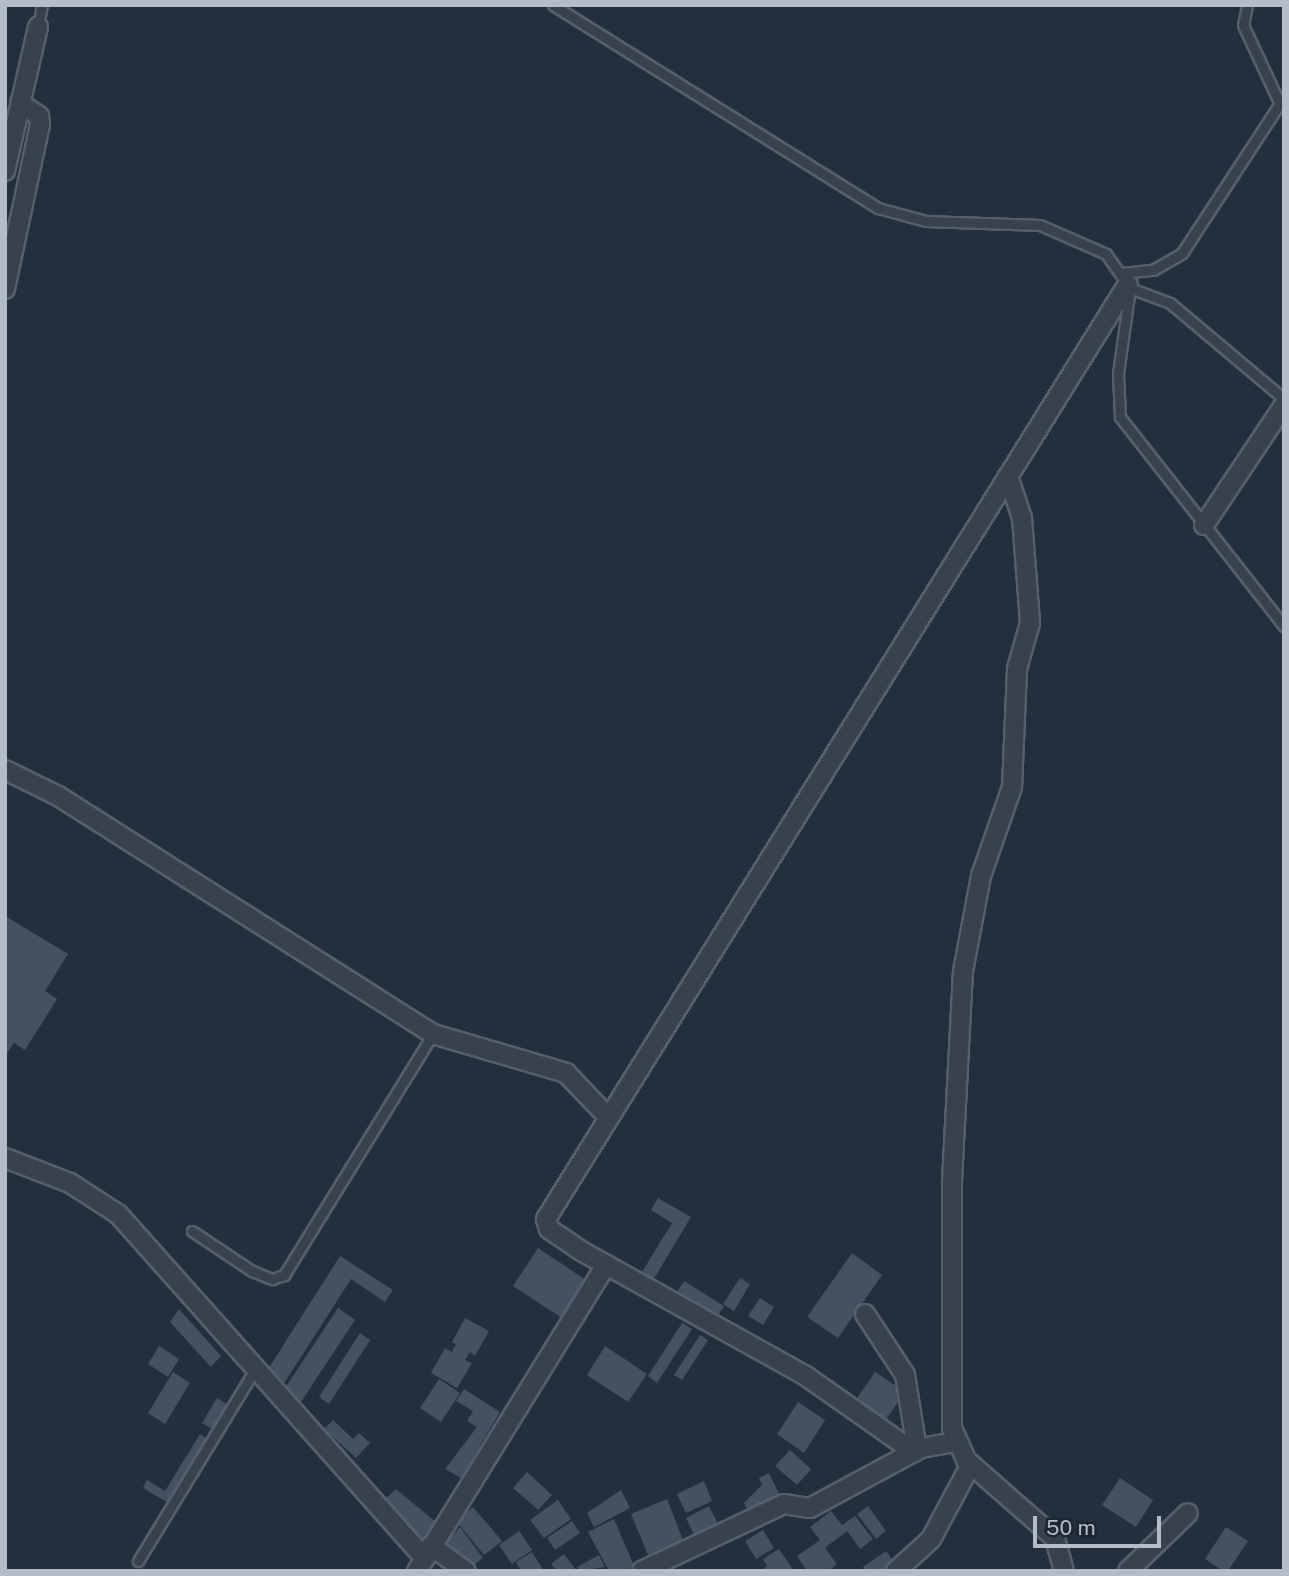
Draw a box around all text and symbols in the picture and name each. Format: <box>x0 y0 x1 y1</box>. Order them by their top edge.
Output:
scale bar <box>1037 1502 1165 1546</box>
text: 50 m <box>1046 1515 1096 1540</box>

